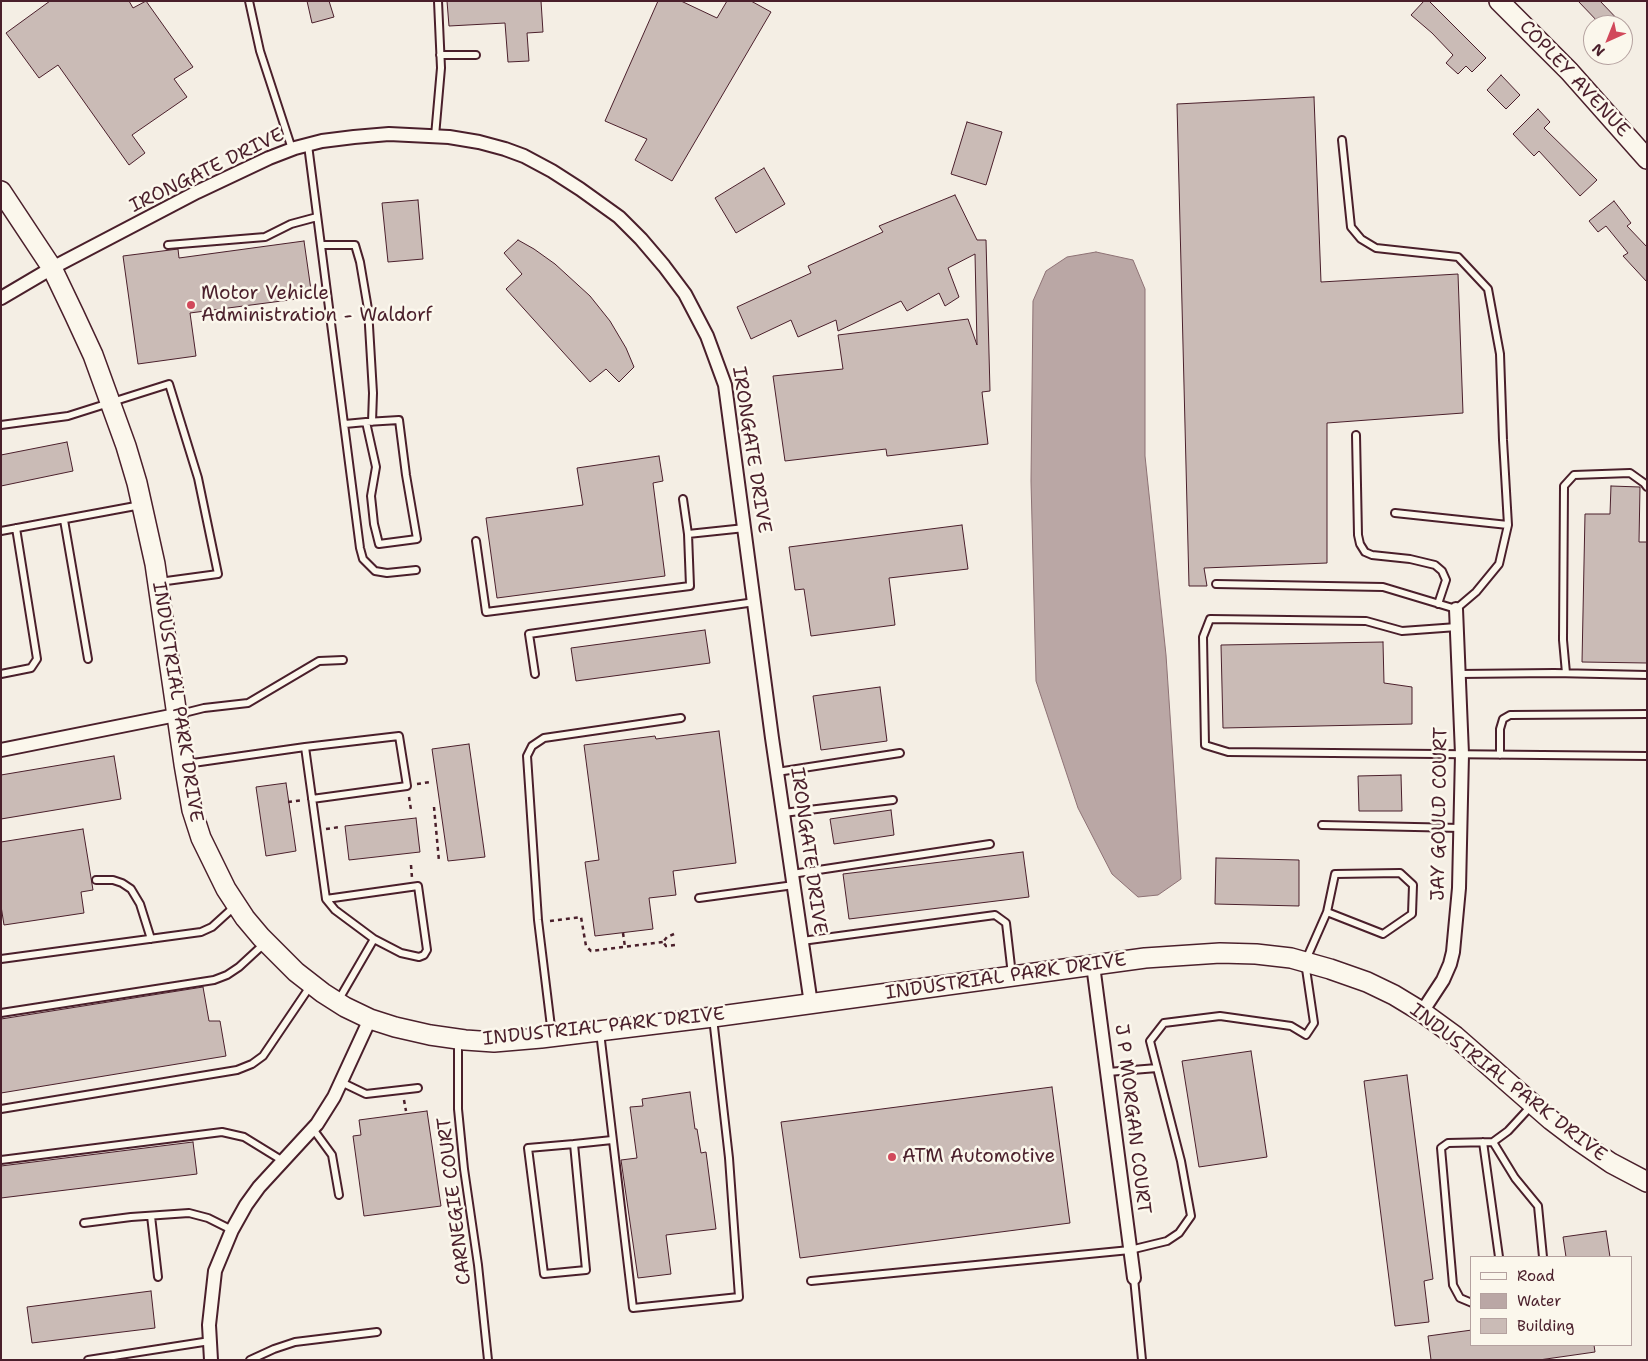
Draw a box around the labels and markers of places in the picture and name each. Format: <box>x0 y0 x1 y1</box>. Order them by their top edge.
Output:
place label: Motor Vehicle Administration - Waldorf <box>201 283 432 327</box>
marker: Motor Vehicle Administration - Waldorf <box>185 299 197 311</box>
place label: ATM Automotive <box>902 1146 1055 1168</box>
marker: ATM Automotive <box>886 1151 898 1163</box>

